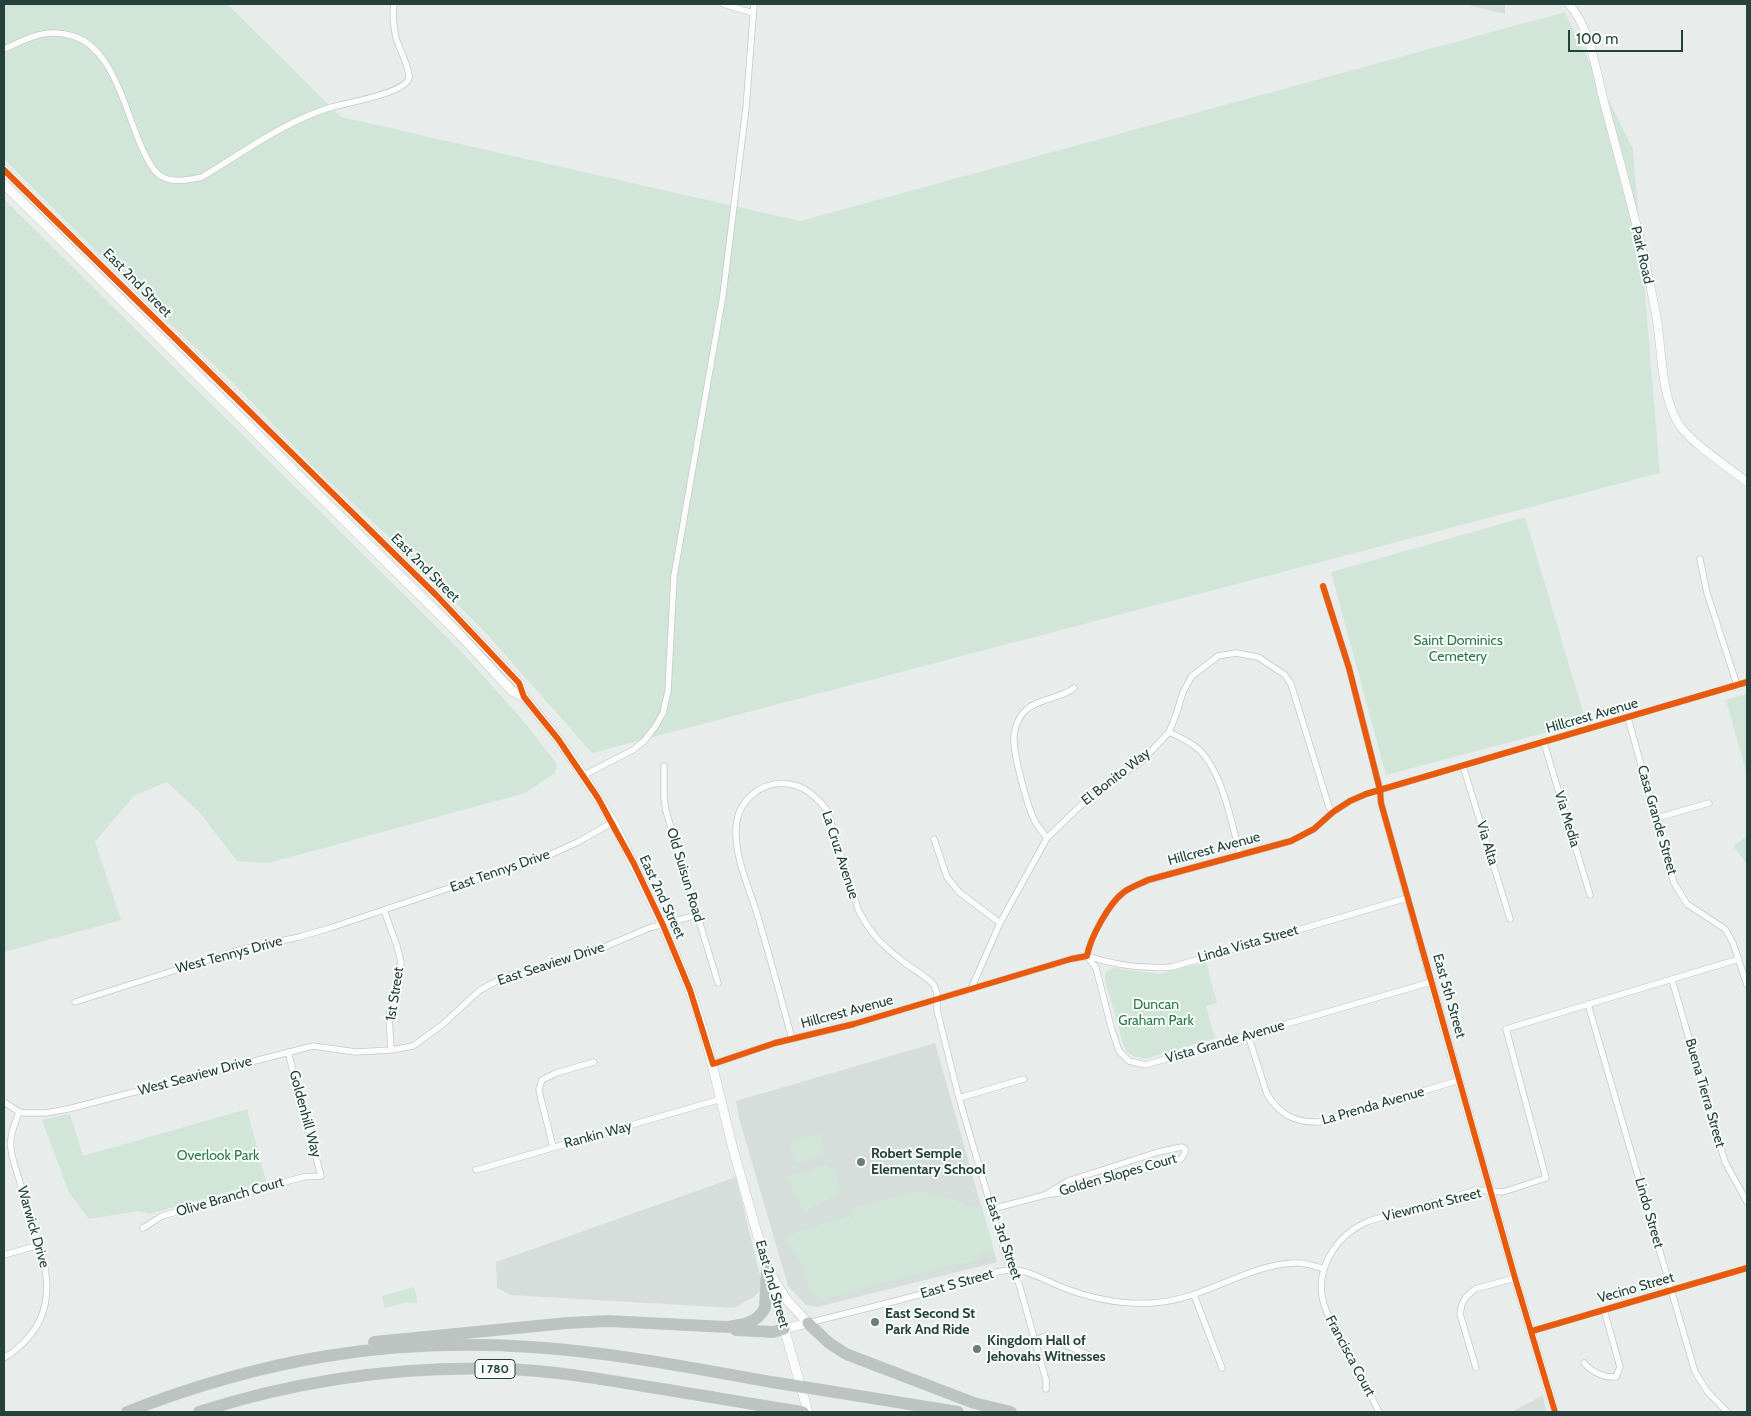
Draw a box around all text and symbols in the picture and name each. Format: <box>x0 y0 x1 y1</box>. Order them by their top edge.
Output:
scale bar <box>1571 20 1686 52</box>
text: 100 m <box>1576 30 1618 48</box>
street label: Park Road <box>1627 224 1657 286</box>
street label: East 2nd Street <box>99 245 175 321</box>
street label: East 2nd Street <box>387 530 463 606</box>
park label: Saint Dominics Cemetery <box>1413 633 1503 666</box>
street label: Hillcrest Avenue <box>1544 695 1640 737</box>
street label: El Bonito Way <box>1078 745 1154 809</box>
street label: Casa Grande Street <box>1633 763 1681 877</box>
street label: Via Media <box>1551 789 1583 849</box>
street label: La Cruz Avenue <box>818 809 862 901</box>
street label: Via Alta <box>1472 819 1502 867</box>
street label: Old Suisun Road <box>663 826 707 924</box>
street label: Hillcrest Avenue <box>1166 829 1262 869</box>
street label: East Tennys Drive <box>448 846 552 896</box>
street label: East 2nd Street <box>635 853 689 941</box>
street label: Linda Vista Street <box>1196 922 1300 966</box>
street label: West Tennys Drive <box>174 933 284 977</box>
street label: East Seaview Drive <box>495 939 607 989</box>
street label: East 5th Street <box>1429 952 1469 1040</box>
street label: 1st Street <box>382 966 408 1022</box>
street label: Hillcrest Avenue <box>799 992 895 1032</box>
park label: Duncan Graham Park <box>1118 997 1194 1030</box>
street label: Vista Grande Avenue <box>1163 1017 1287 1067</box>
street label: Buena Tierra Street <box>1681 1037 1729 1149</box>
street label: West Seaview Drive <box>136 1053 254 1099</box>
street label: Goldenhill Way <box>285 1069 325 1159</box>
street label: La Prenda Avenue <box>1320 1083 1426 1129</box>
street label: Rankin Way <box>562 1118 634 1152</box>
place label: Robert Semple Elementary School <box>871 1146 986 1178</box>
park label: Overlook Park <box>177 1148 259 1164</box>
street label: Golden Slopes Court <box>1057 1150 1179 1200</box>
marker: Robert Semple Elementary School <box>855 1156 867 1168</box>
street label: Olive Branch Court <box>174 1174 286 1220</box>
street label: Lindo Street <box>1631 1176 1667 1250</box>
street label: Warwick Drive <box>13 1184 53 1270</box>
street label: Viewmont Street <box>1381 1185 1483 1225</box>
street label: East 3rd Street <box>981 1194 1025 1282</box>
street label: East 2nd Street <box>751 1238 793 1330</box>
street label: East S Street <box>918 1266 996 1302</box>
street label: Vecino Street <box>1596 1269 1676 1307</box>
place label: East Second St Park And Ride <box>885 1306 975 1338</box>
street label: Francisca Court <box>1322 1313 1378 1399</box>
marker: East Second St Park And Ride <box>869 1316 881 1328</box>
place label: Kingdom Hall of Jehovahs Witnesses <box>987 1333 1106 1365</box>
marker: Kingdom Hall of Jehovahs Witnesses <box>971 1343 983 1355</box>
road number: I 780 <box>475 1360 515 1378</box>

